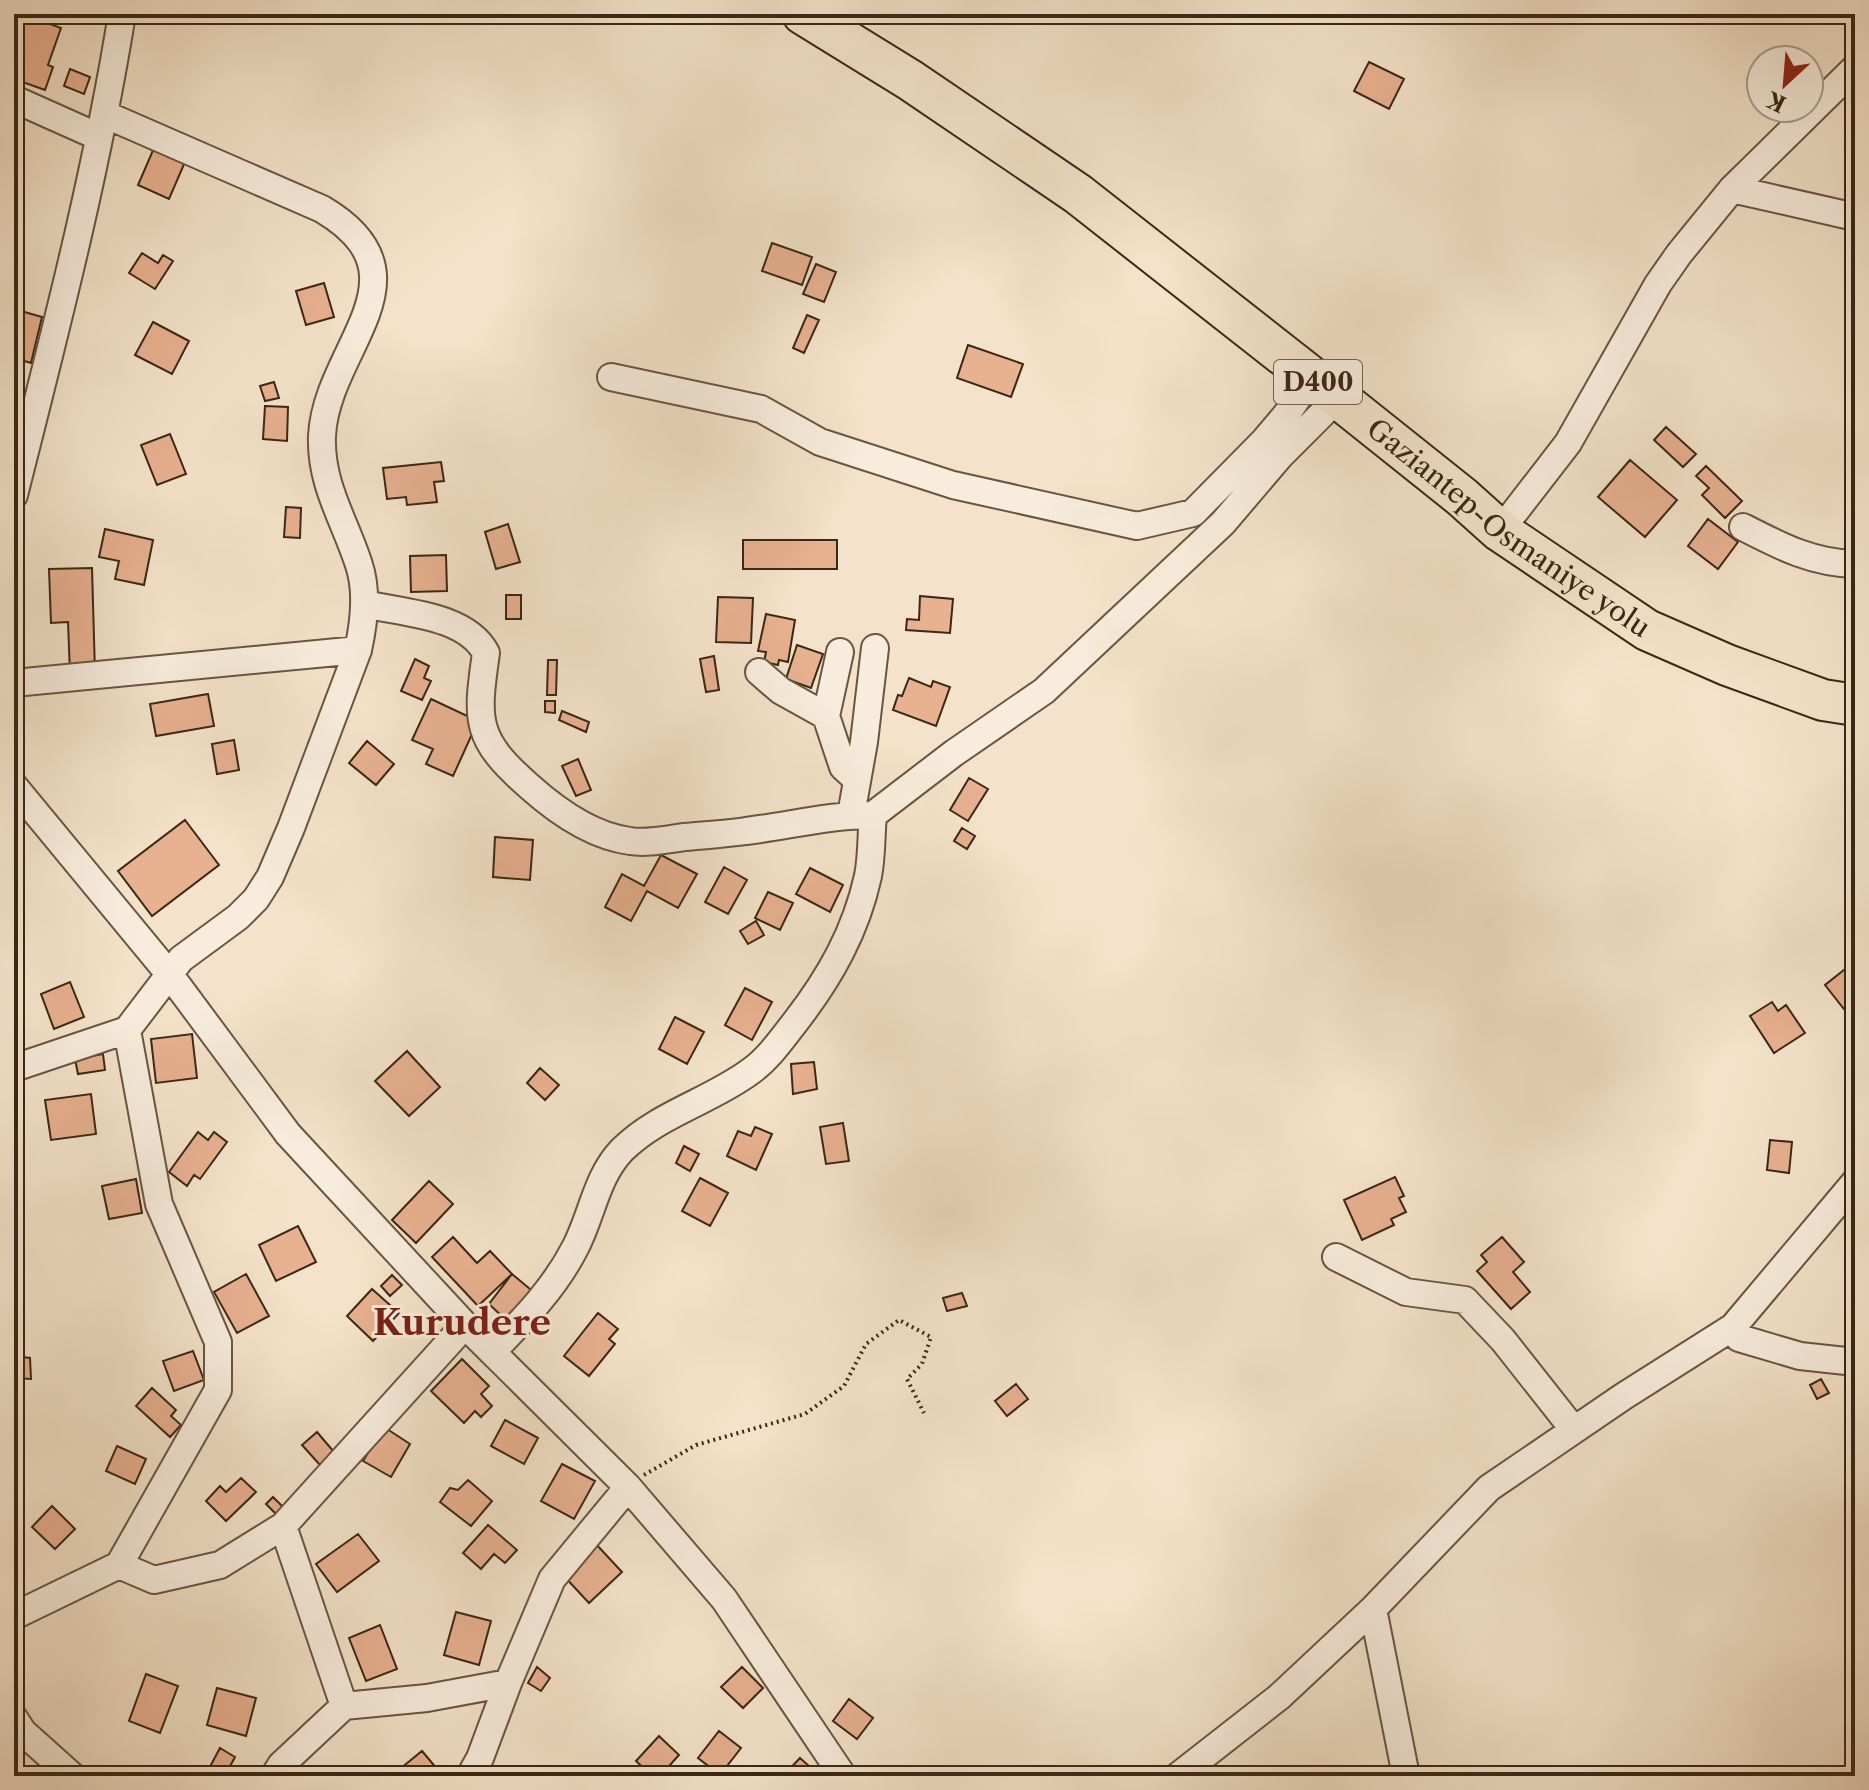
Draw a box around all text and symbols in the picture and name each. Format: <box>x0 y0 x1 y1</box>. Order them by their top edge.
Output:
north arrow <box>1745 44 1825 124</box>
text: K <box>1761 85 1790 118</box>
road number: D400 <box>1274 360 1362 404</box>
street label: Gaziantep-Osmaniye yolu <box>1360 411 1657 644</box>
district label: Kurudere <box>373 1300 551 1344</box>

